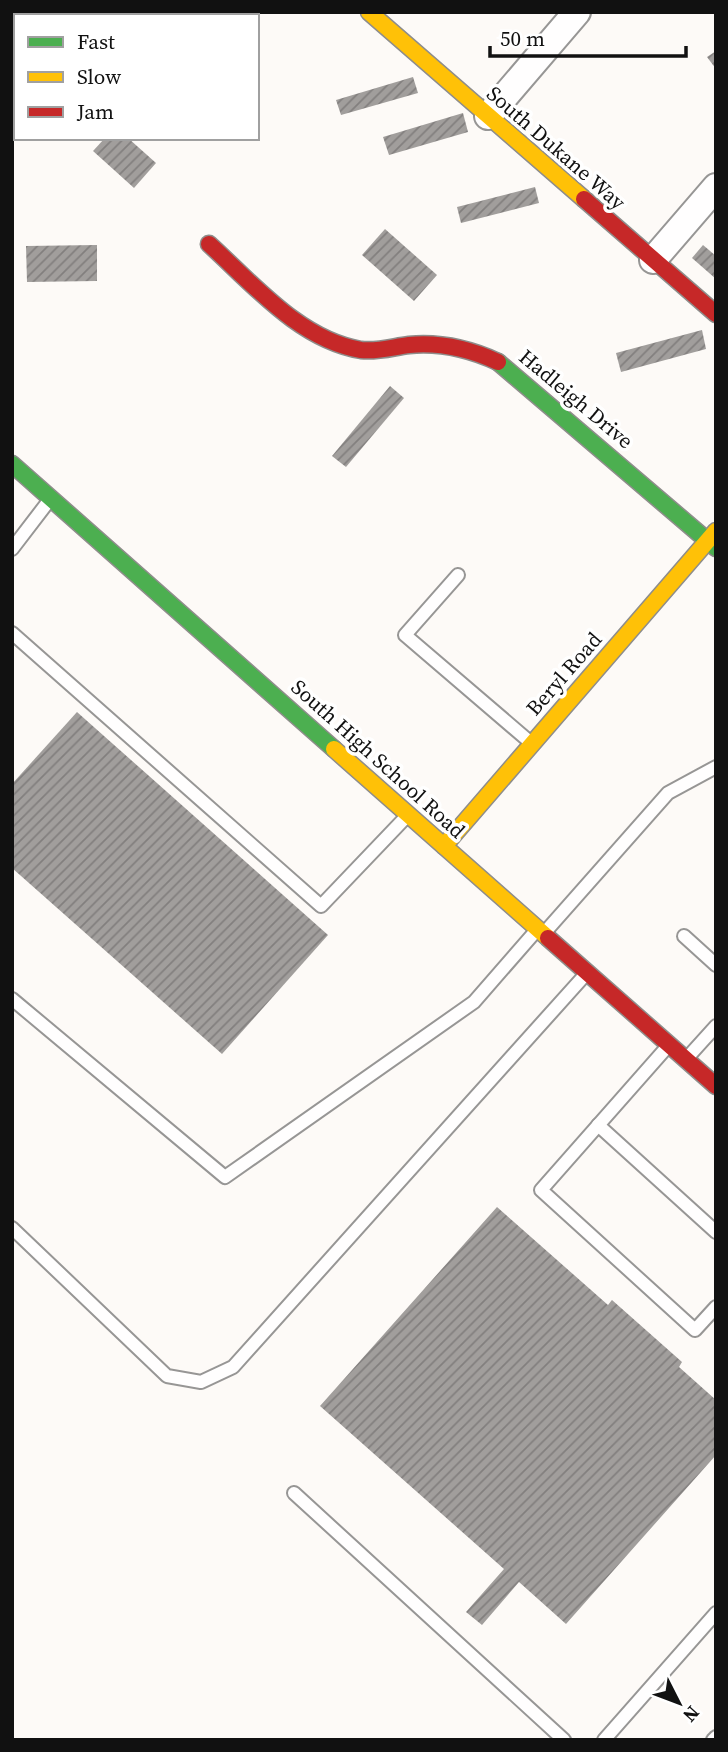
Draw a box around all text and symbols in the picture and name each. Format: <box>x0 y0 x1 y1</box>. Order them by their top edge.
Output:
legend <box>14 14 259 140</box>
scale bar <box>490 14 686 58</box>
text: 50 m <box>500 24 545 53</box>
text: Fast <box>77 27 115 56</box>
text: Slow <box>77 62 121 91</box>
street label: South Dukane Way <box>481 79 632 216</box>
text: Jam <box>76 97 114 126</box>
street label: Hadleigh Drive <box>513 342 640 455</box>
street label: Beryl Road <box>519 626 608 722</box>
street label: South High School Road <box>285 673 472 845</box>
north arrow <box>644 1668 714 1738</box>
text: N <box>677 1701 706 1728</box>

